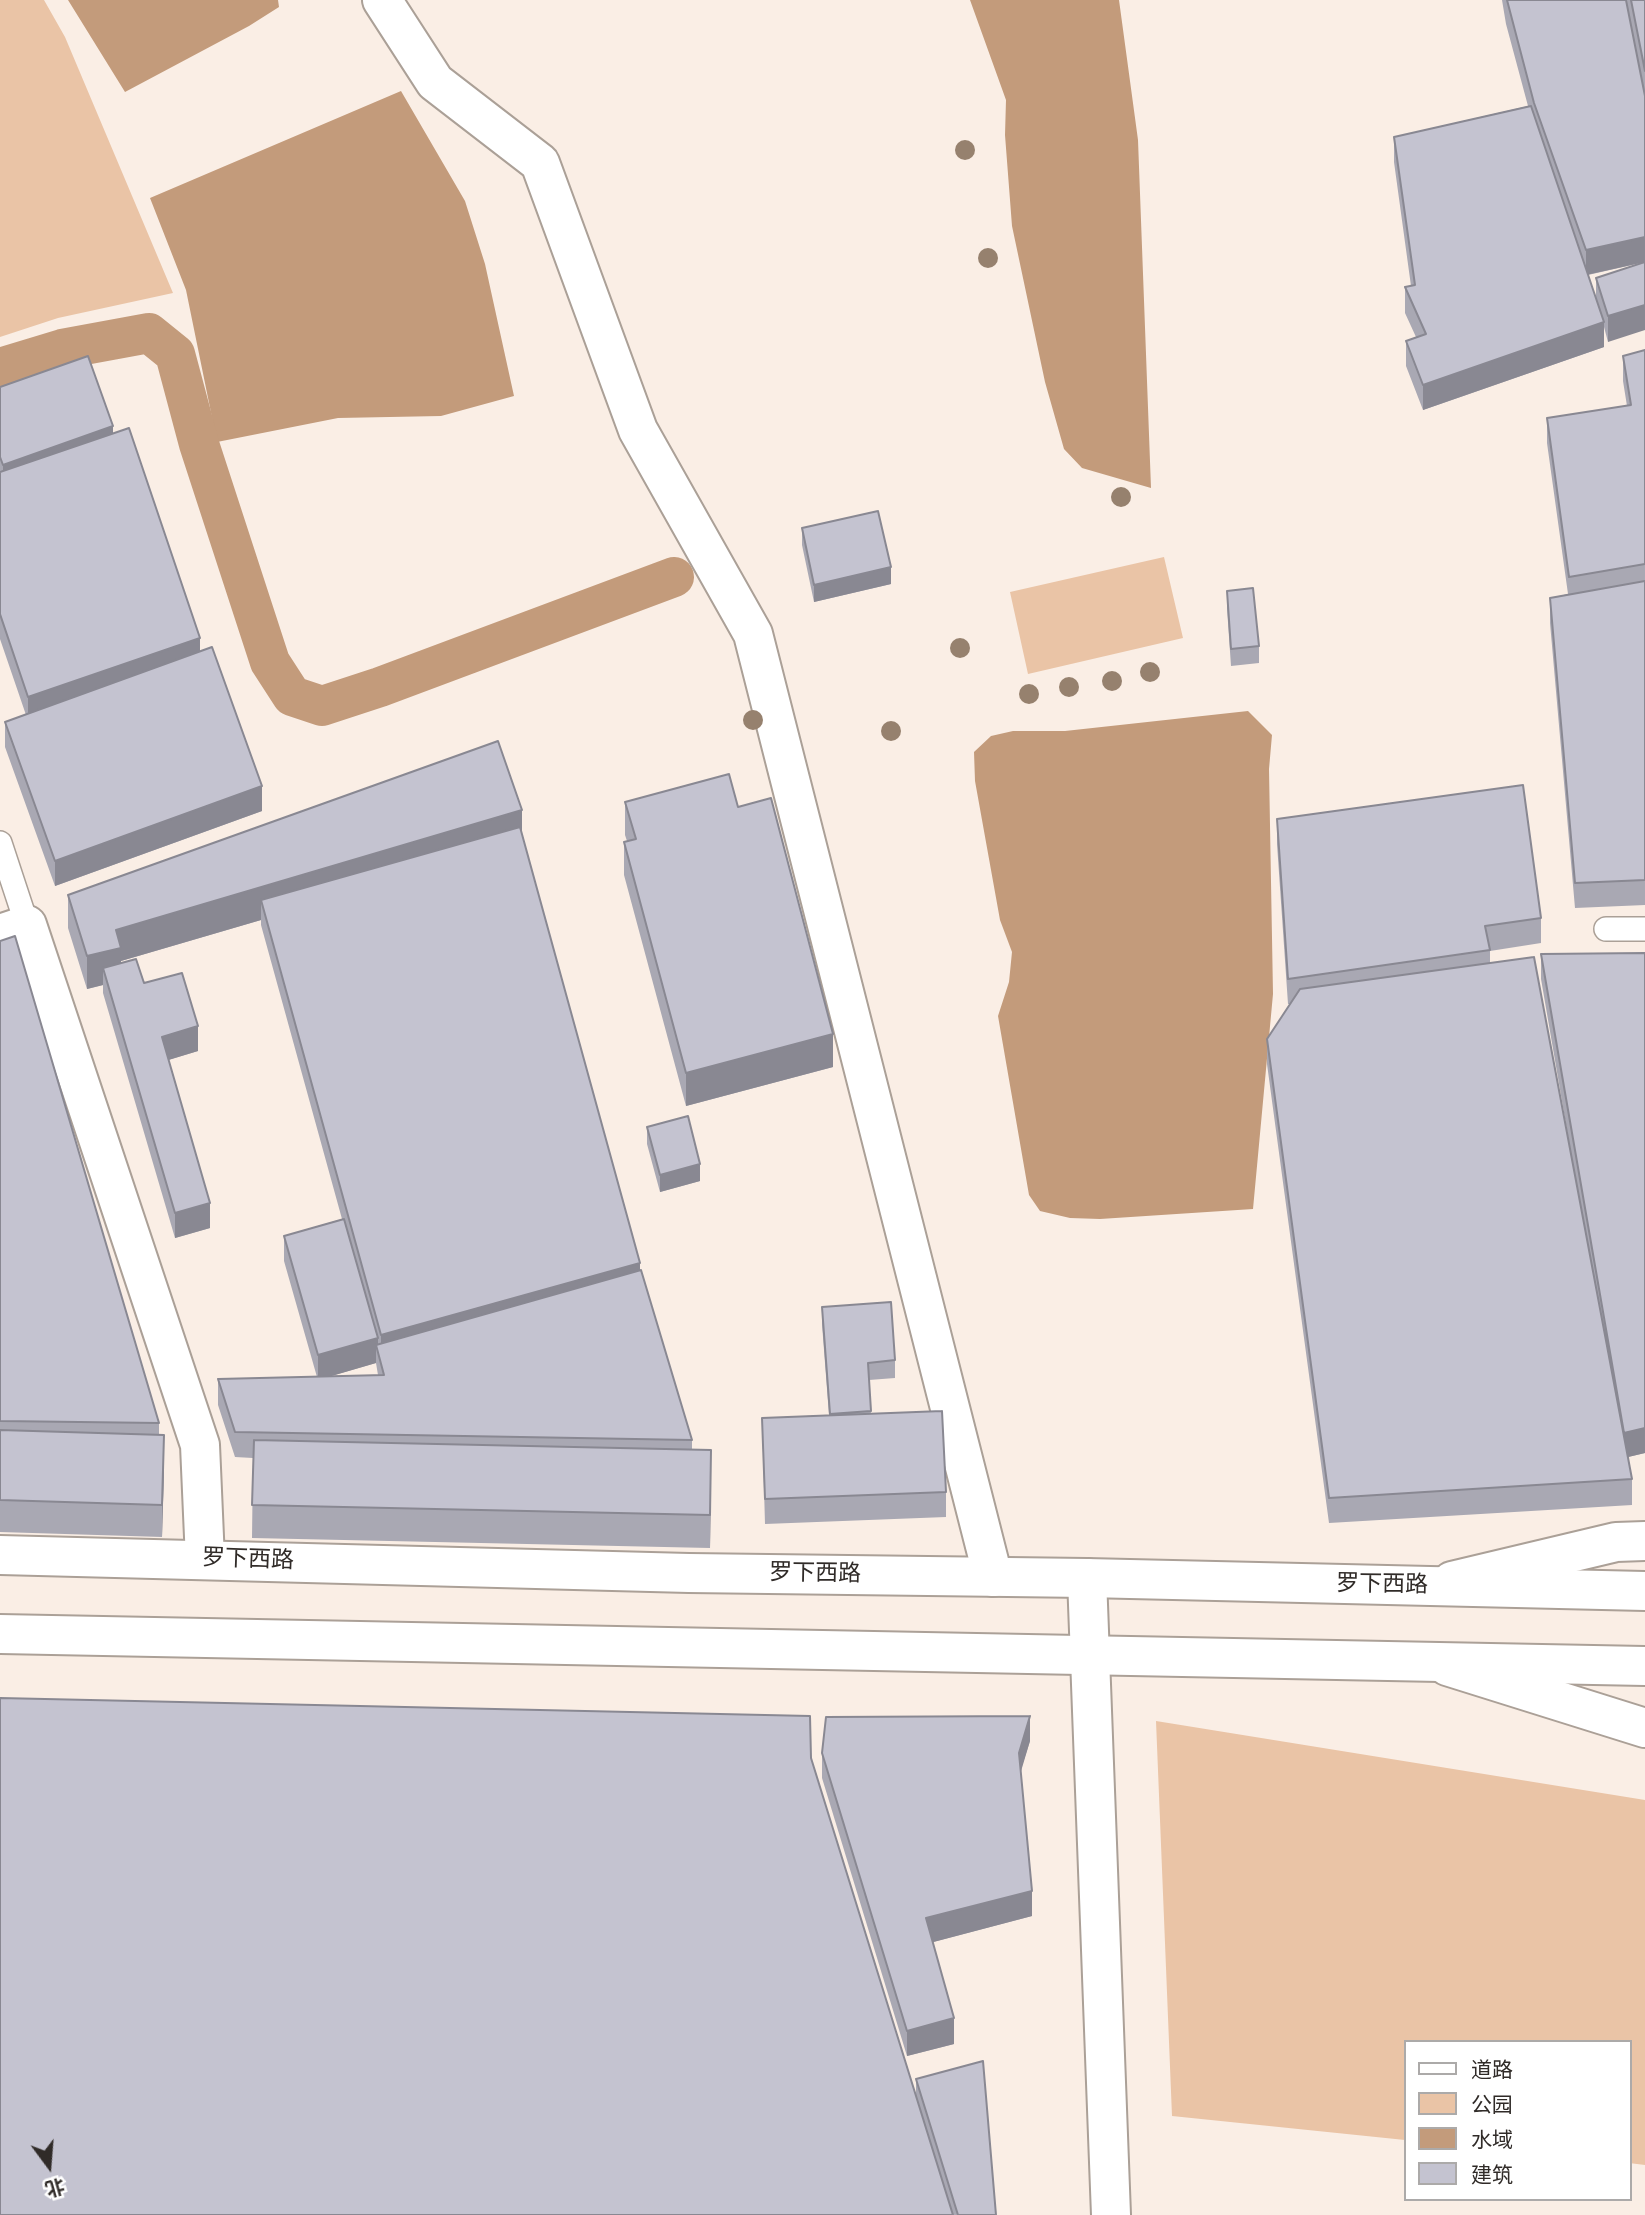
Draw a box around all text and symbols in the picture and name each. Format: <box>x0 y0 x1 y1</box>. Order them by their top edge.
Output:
street label: 罗下西路 <box>202 1546 294 1576</box>
street label: 罗下西路 <box>769 1560 861 1590</box>
street label: 罗下西路 <box>1336 1571 1428 1601</box>
legend <box>1404 2040 1631 2201</box>
text: 道路 <box>1471 2055 1513 2085</box>
text: 公园 <box>1471 2090 1513 2120</box>
text: 水域 <box>1471 2125 1513 2155</box>
north arrow <box>14 2131 84 2201</box>
text: 建筑 <box>1471 2160 1513 2190</box>
text: 北 <box>42 2171 68 2202</box>

